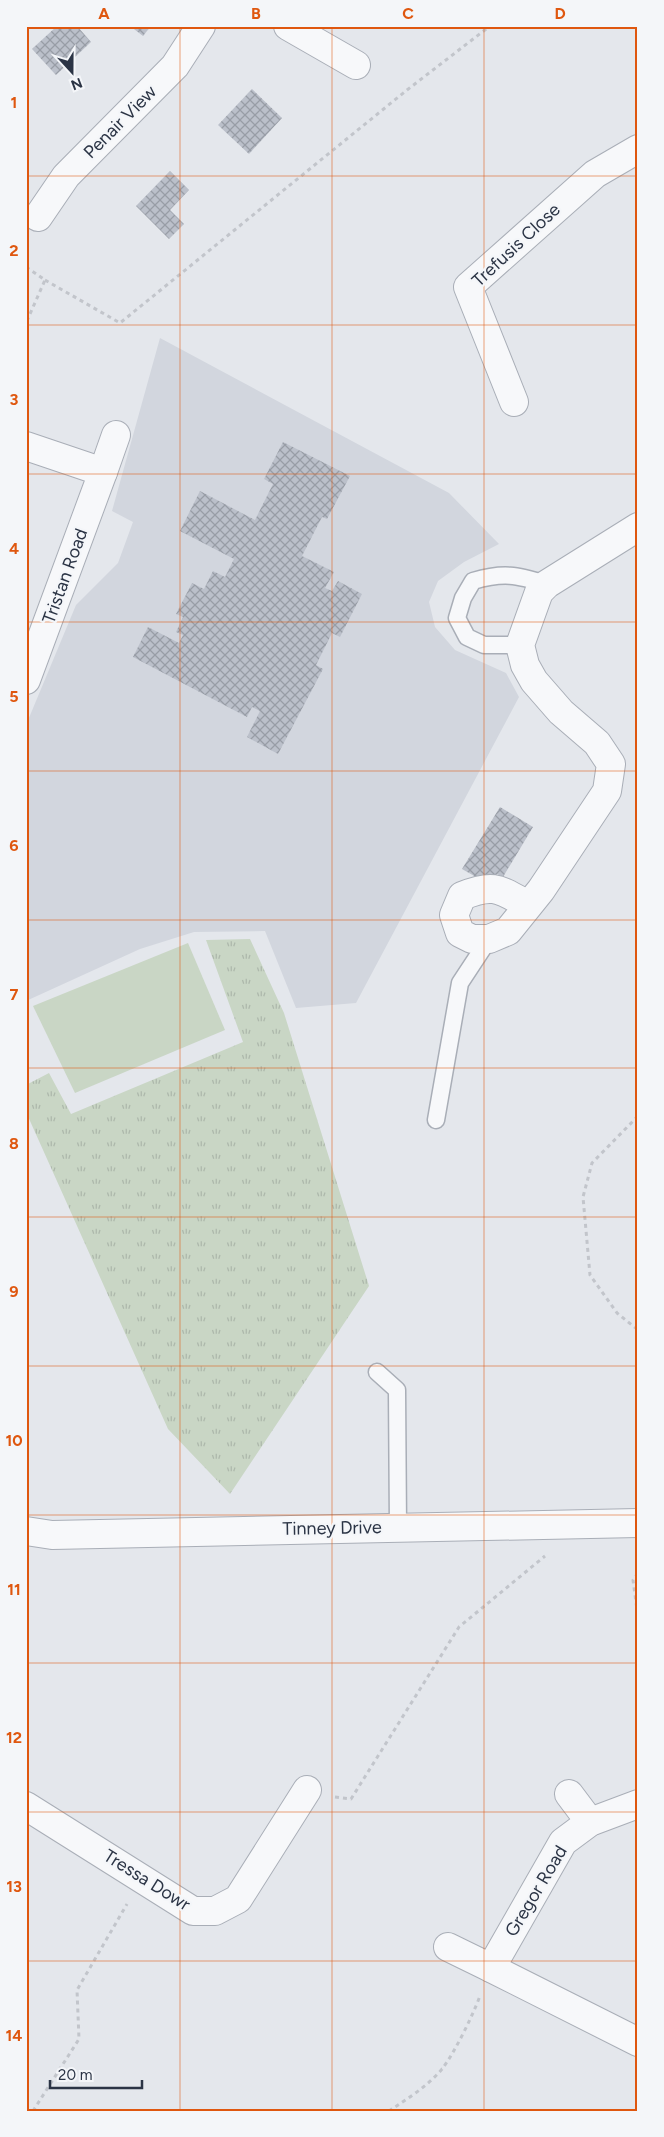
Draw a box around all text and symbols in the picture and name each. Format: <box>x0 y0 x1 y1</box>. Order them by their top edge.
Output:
text: A <box>98 4 110 23</box>
text: B <box>251 4 261 23</box>
text: C <box>402 4 414 23</box>
text: D <box>554 4 566 23</box>
north arrow <box>48 48 98 98</box>
text: N <box>68 74 85 94</box>
street label: Penair View <box>79 81 161 163</box>
text: 1 <box>11 93 17 112</box>
street label: Trefusis Close <box>467 198 565 291</box>
text: 2 <box>9 241 19 260</box>
text: 3 <box>10 390 19 409</box>
street label: Tristan Road <box>38 525 92 627</box>
text: 4 <box>9 539 19 558</box>
text: 5 <box>9 687 19 706</box>
text: 6 <box>9 836 19 855</box>
text: 7 <box>10 985 19 1004</box>
text: 8 <box>9 1134 19 1153</box>
text: 9 <box>9 1282 19 1301</box>
text: 10 <box>5 1431 23 1450</box>
street label: Tinney Drive <box>282 1516 382 1540</box>
text: 11 <box>7 1580 21 1599</box>
text: 12 <box>6 1728 22 1747</box>
street label: Gregor Road <box>500 1841 572 1941</box>
street label: Tressa Dowr <box>100 1845 194 1915</box>
text: 13 <box>6 1877 22 1896</box>
text: 14 <box>6 2026 22 2045</box>
scale bar <box>50 2057 142 2089</box>
text: 20 m <box>58 2066 92 2084</box>

